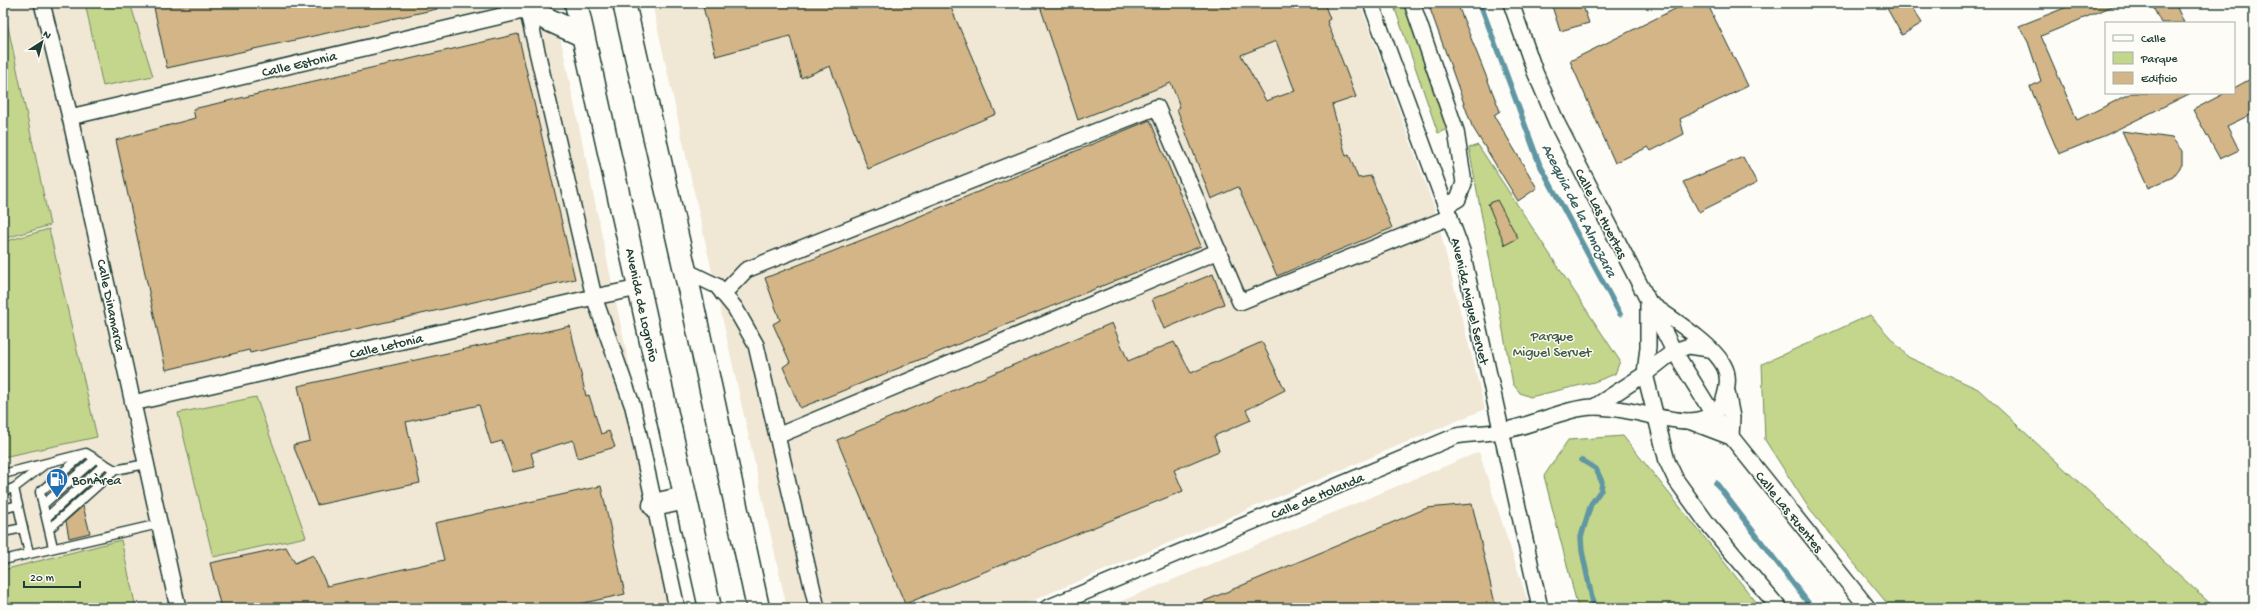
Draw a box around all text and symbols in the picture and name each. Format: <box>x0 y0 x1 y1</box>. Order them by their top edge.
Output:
north arrow <box>22 22 62 62</box>
legend <box>2105 22 2235 94</box>
text: N <box>40 29 53 42</box>
text: Calle <box>2141 33 2166 47</box>
street label: Calle Estonia <box>260 48 340 82</box>
text: Parque <box>2140 53 2178 67</box>
text: Edificio <box>2141 73 2177 87</box>
water label: Acequia de la Almozara <box>1537 141 1620 282</box>
street label: Calle Las Huertas <box>1570 166 1630 263</box>
street label: Avenida Miguel Servet <box>1446 237 1492 368</box>
street label: Avenida de Logroño <box>620 247 661 364</box>
street label: Calle Dinamarca <box>91 258 128 354</box>
park label: Parque Miguel Servet <box>1513 329 1593 362</box>
street label: Calle Letonia <box>348 330 426 364</box>
fuel station icon: BonÀrea <box>44 466 70 499</box>
street label: Calle Las Fuentes <box>1750 469 1826 557</box>
street label: Calle de Holanda <box>1269 470 1368 525</box>
place label: BonÀrea <box>71 473 123 490</box>
scale bar <box>24 563 80 589</box>
text: 20 m <box>30 572 55 586</box>

